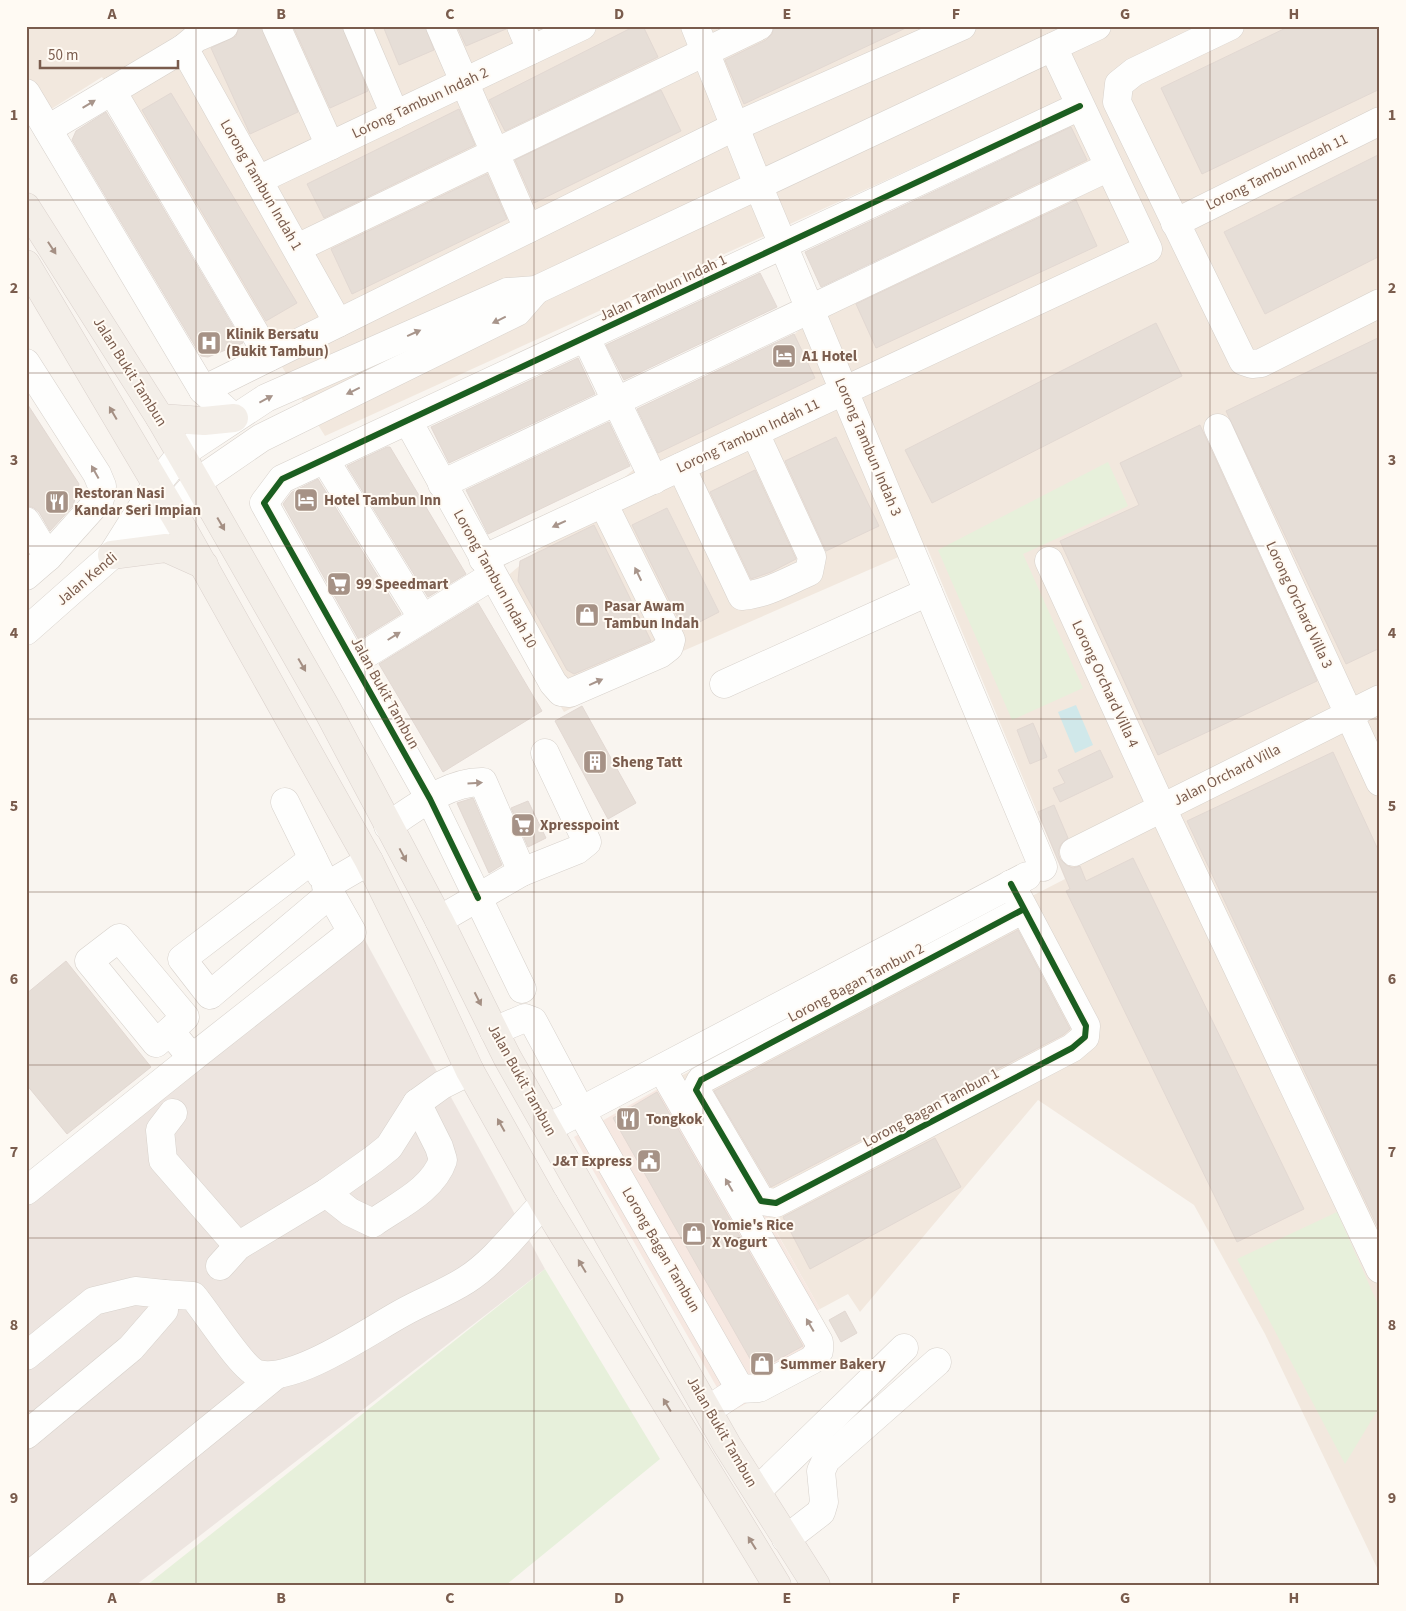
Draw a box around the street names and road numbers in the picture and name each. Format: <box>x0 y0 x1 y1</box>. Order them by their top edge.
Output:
street label: Lorong Tambun Indah 2 <box>348 62 492 144</box>
street label: Lorong Tambun Indah 1 <box>215 115 307 255</box>
street label: Lorong Tambun Indah 11 <box>1202 128 1352 216</box>
street label: Jalan Tambun Indah 1 <box>596 249 730 327</box>
street label: Jalan Bukit Tambun <box>88 313 172 431</box>
street label: Lorong Tambun Indah 3 <box>829 375 907 519</box>
street label: Lorong Tambun Indah 11 <box>673 394 823 478</box>
street label: Lorong Tambun Indah 10 <box>448 506 542 652</box>
street label: Lorong Orchard Villa 3 <box>1260 538 1338 672</box>
street label: Jalan Kendi <box>52 547 122 611</box>
street label: Lorong Orchard Villa 4 <box>1066 617 1144 752</box>
street label: Jalan Bukit Tambun <box>345 633 425 753</box>
street label: Jalan Orchard Villa <box>1170 739 1284 811</box>
street label: Lorong Bagan Tambun 2 <box>784 938 928 1028</box>
street label: Jalan Bukit Tambun <box>482 1020 562 1140</box>
street label: Lorong Bagan Tambun 1 <box>859 1063 1003 1153</box>
street label: Lorong Bagan Tambun <box>617 1184 705 1316</box>
street label: Jalan Bukit Tambun <box>682 1373 762 1491</box>

